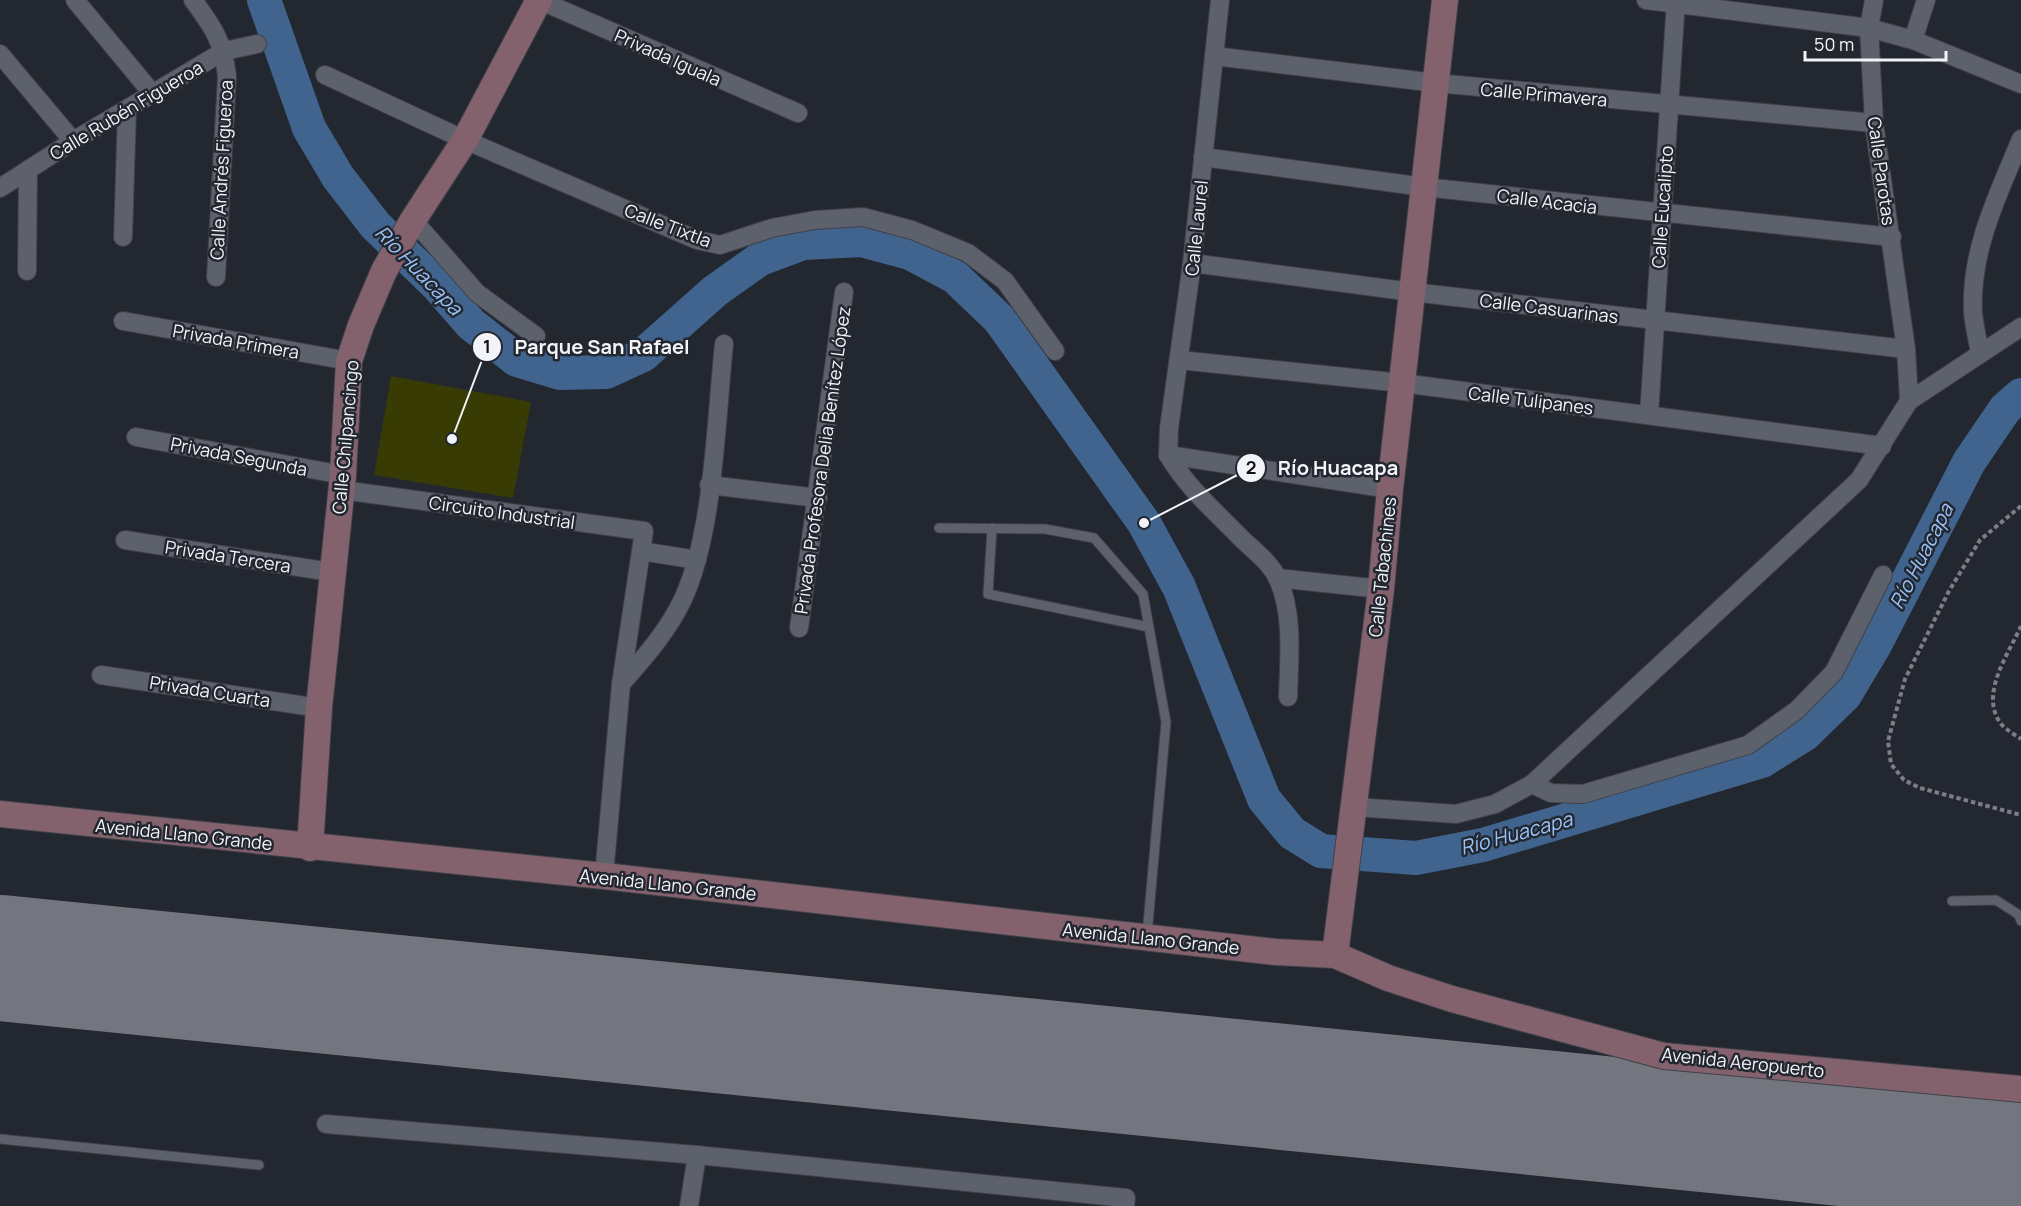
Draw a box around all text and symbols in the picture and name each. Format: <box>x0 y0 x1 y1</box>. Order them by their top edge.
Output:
street label: Privada Iguala <box>611 23 725 91</box>
scale bar <box>1805 24 1946 62</box>
text: 50 m <box>1814 32 1854 56</box>
street label: Calle Rubén Figueroa <box>45 55 207 165</box>
street label: Calle Primavera <box>1480 76 1608 112</box>
street label: Calle Andrés Figueroa <box>204 79 238 261</box>
street label: Calle Parotas <box>1862 115 1902 227</box>
street label: Calle Eucalipto <box>1646 145 1678 269</box>
street label: Calle Laurel <box>1179 179 1213 277</box>
street label: Calle Acacia <box>1496 183 1598 219</box>
street label: Calle Tixtla <box>621 197 715 253</box>
water label: Río Huacapa <box>369 219 469 321</box>
street label: Calle Casuarinas <box>1478 288 1620 328</box>
street label: Privada Profesora Delia Benítez López <box>789 305 855 615</box>
street label: Privada Primera <box>171 318 301 364</box>
callout: Parque San Rafael <box>472 328 701 366</box>
text: Parque San Rafael <box>514 333 690 360</box>
text: 1 <box>483 334 491 358</box>
street label: Calle Chilpancingo <box>326 359 364 515</box>
street label: Calle Tulipanes <box>1467 380 1595 420</box>
street label: Privada Segunda <box>169 431 309 481</box>
callout: Río Huacapa <box>1236 449 1410 487</box>
text: Río Huacapa <box>1278 454 1398 481</box>
text: 2 <box>1246 455 1256 479</box>
street label: Circuito Industrial <box>427 490 577 534</box>
street label: Calle Tabachines <box>1363 496 1401 638</box>
water label: Río Huacapa <box>1883 498 1960 613</box>
street label: Privada Tercera <box>163 534 293 578</box>
street label: Privada Cuarta <box>148 670 272 712</box>
water label: Río Huacapa <box>1457 805 1576 861</box>
street label: Avenida Llano Grande <box>94 813 274 855</box>
street label: Avenida Llano Grande <box>578 863 758 905</box>
street label: Avenida Llano Grande <box>1061 917 1241 959</box>
street label: Avenida Aeropuerto <box>1660 1042 1826 1082</box>

